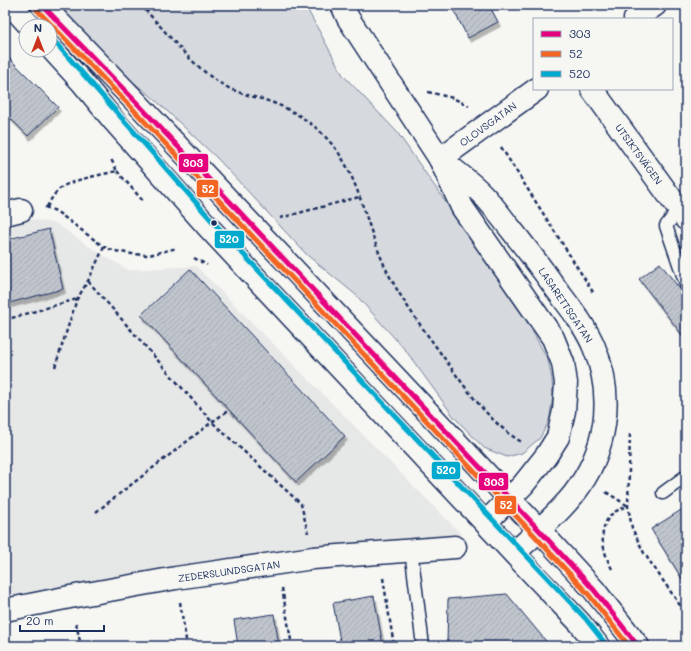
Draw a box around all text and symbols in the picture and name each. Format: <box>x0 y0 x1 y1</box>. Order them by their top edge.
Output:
north arrow <box>18 18 58 58</box>
legend <box>533 18 673 90</box>
text: N <box>34 20 42 35</box>
text: 303 <box>569 25 590 41</box>
text: 52 <box>569 45 583 61</box>
text: 520 <box>569 65 591 81</box>
street label: OLOVSGATAN <box>457 99 519 149</box>
street label: UTSIKTSVÄGEN <box>612 121 666 187</box>
line badge: 303 <box>178 153 209 173</box>
text: 303 <box>183 155 204 170</box>
line badge: 52 <box>196 179 219 198</box>
text: 52 <box>202 181 214 196</box>
unlabelled marker <box>209 218 219 228</box>
line badge: 520 <box>214 230 245 249</box>
text: 520 <box>219 231 239 246</box>
street label: LASARETTSGATAN <box>536 265 596 345</box>
line badge: 520 <box>431 461 461 480</box>
text: 520 <box>436 462 456 477</box>
line badge: 303 <box>478 472 509 491</box>
text: 303 <box>484 474 505 489</box>
line badge: 52 <box>494 495 517 515</box>
text: 52 <box>500 497 512 512</box>
street label: ZEDERSLUNDSGATAN <box>177 557 281 585</box>
scale bar <box>20 607 104 633</box>
text: 20 m <box>26 612 54 628</box>

